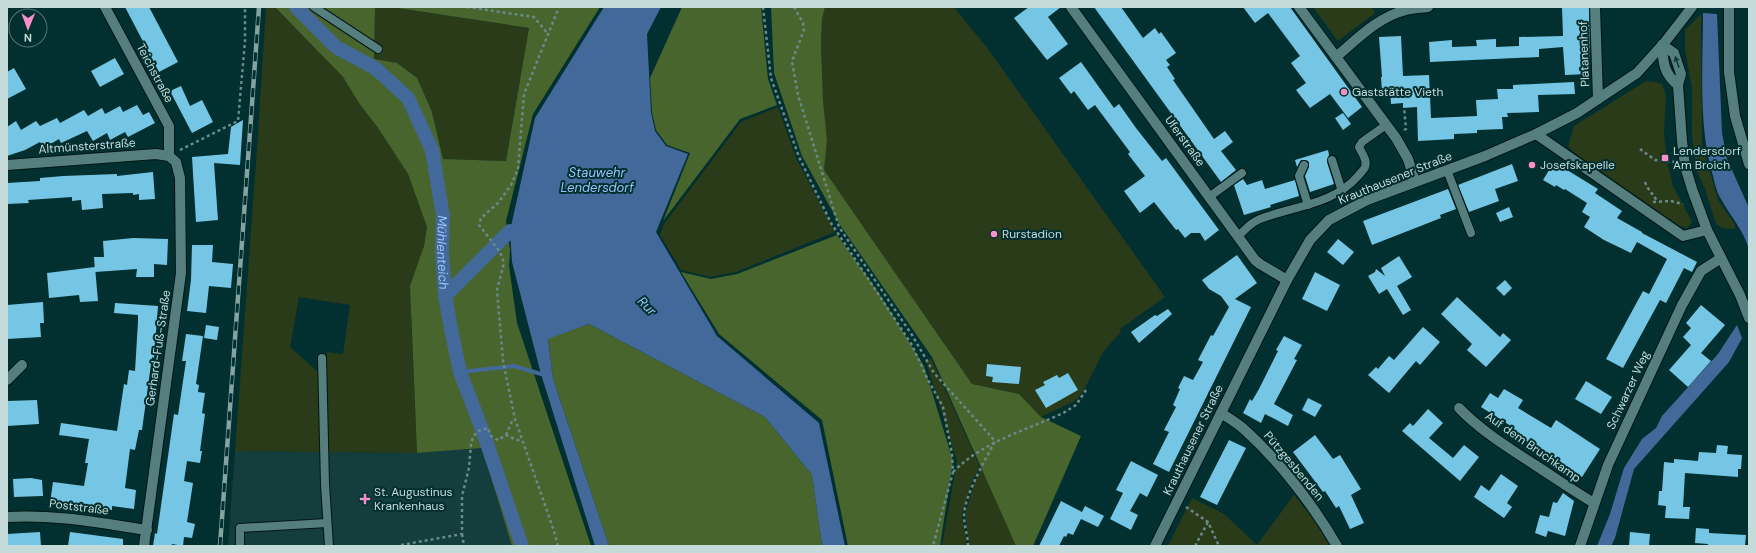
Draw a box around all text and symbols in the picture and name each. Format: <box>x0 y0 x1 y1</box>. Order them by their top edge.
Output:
north arrow <box>8 8 48 48</box>
street label: Platanenhof <box>1575 21 1593 87</box>
text: N <box>24 31 32 45</box>
street label: Teichstraße <box>133 40 177 106</box>
one-way arrow <box>1674 56 1680 68</box>
place label: Gaststätte Vieth <box>1352 84 1443 100</box>
marker: Gaststätte Vieth <box>1339 87 1349 97</box>
street label: Uferstraße <box>1161 112 1209 170</box>
street label: Altmünsterstraße <box>38 135 136 157</box>
place label: Lendersdorf Am Broich <box>1673 143 1741 173</box>
street label: Krauthausener Straße <box>1336 148 1454 208</box>
marker: Lendersdorf Am Broich <box>1660 153 1670 163</box>
place label: Josefskapelle <box>1540 157 1615 173</box>
marker: Josefskapelle <box>1527 160 1537 170</box>
water label: Stauwehr Lendersdorf <box>560 164 634 196</box>
water label: Mühlenteich <box>433 215 453 290</box>
place label: Rurstadion <box>1002 226 1062 242</box>
marker: Rurstadion <box>989 229 999 239</box>
street label: Gerhard-Fuß-Straße <box>142 289 174 407</box>
water label: Rur <box>634 293 661 320</box>
street label: Schwarzer Weg <box>1603 348 1653 432</box>
street label: Krauthausener Straße <box>1159 382 1227 498</box>
street label: Auf dem Bruchkamp <box>1482 408 1584 486</box>
street label: Pützgesbenden <box>1260 428 1328 504</box>
place label: St. Augustinus Krankenhaus <box>374 484 453 514</box>
marker: St. Augustinus Krankenhaus <box>359 493 371 505</box>
street label: Poststraße <box>48 495 110 519</box>

